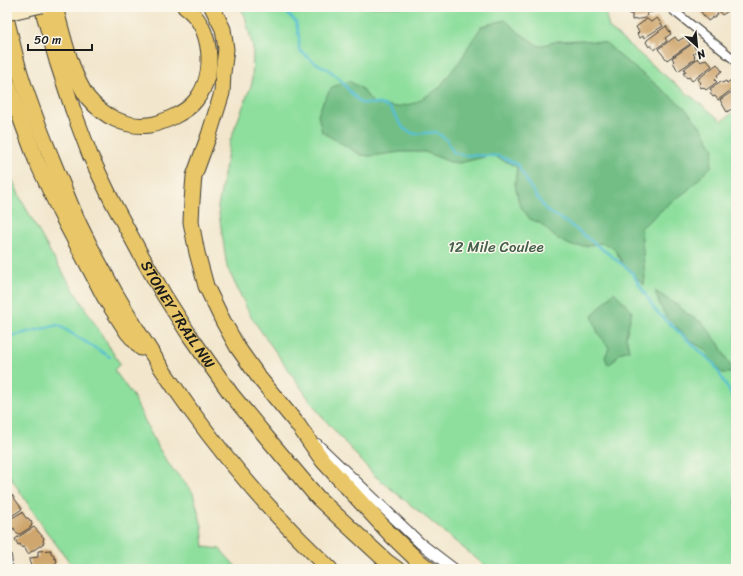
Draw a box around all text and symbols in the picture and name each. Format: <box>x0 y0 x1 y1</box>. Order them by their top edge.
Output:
scale bar <box>28 26 92 52</box>
north arrow <box>677 26 717 66</box>
text: 50 m <box>34 29 61 51</box>
text: N <box>693 44 710 65</box>
park label: 12 Mile Coulee <box>448 234 544 260</box>
street label: STONEY TRAIL NW <box>134 255 222 374</box>

